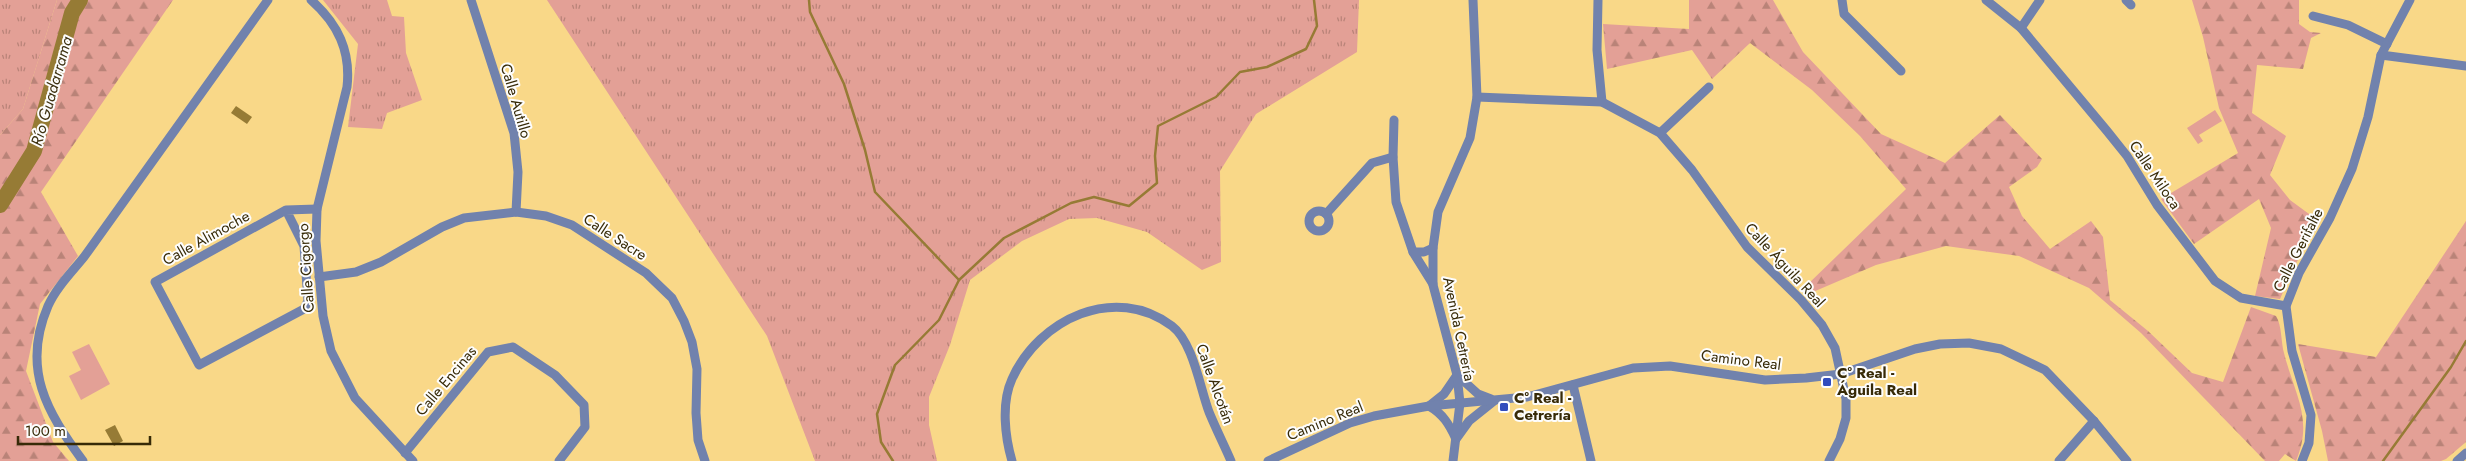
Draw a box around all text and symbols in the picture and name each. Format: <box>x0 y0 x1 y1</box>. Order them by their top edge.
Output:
water label: Río Guadarrama <box>25 33 78 149</box>
street label: Calle Autillo <box>495 61 537 141</box>
street label: Calle Miloca <box>2124 136 2186 214</box>
street label: Calle Gerifalte <box>2267 204 2329 296</box>
street label: Calle Alimoche <box>158 205 254 271</box>
street label: Calle Sacre <box>579 208 651 266</box>
street label: Calle Águila Real <box>1740 218 1830 312</box>
street label: Calle Cigorgo <box>292 223 320 313</box>
street label: Avenida Cetrería <box>1437 275 1481 383</box>
street label: Calle Encinas <box>410 341 482 421</box>
street label: Calle Alcotán <box>1190 341 1240 427</box>
street label: Camino Real <box>1700 344 1782 376</box>
place label: Cº Real - Águila Real <box>1836 362 1917 401</box>
marker: Cº Real - Águila Real <box>1821 376 1833 388</box>
place label: Cº Real - Cetrería <box>1514 387 1572 426</box>
street label: Camino Real <box>1284 396 1366 446</box>
marker: Cº Real - Cetrería <box>1498 401 1510 413</box>
scale bar <box>18 414 150 446</box>
text: 100 m <box>25 420 66 442</box>

